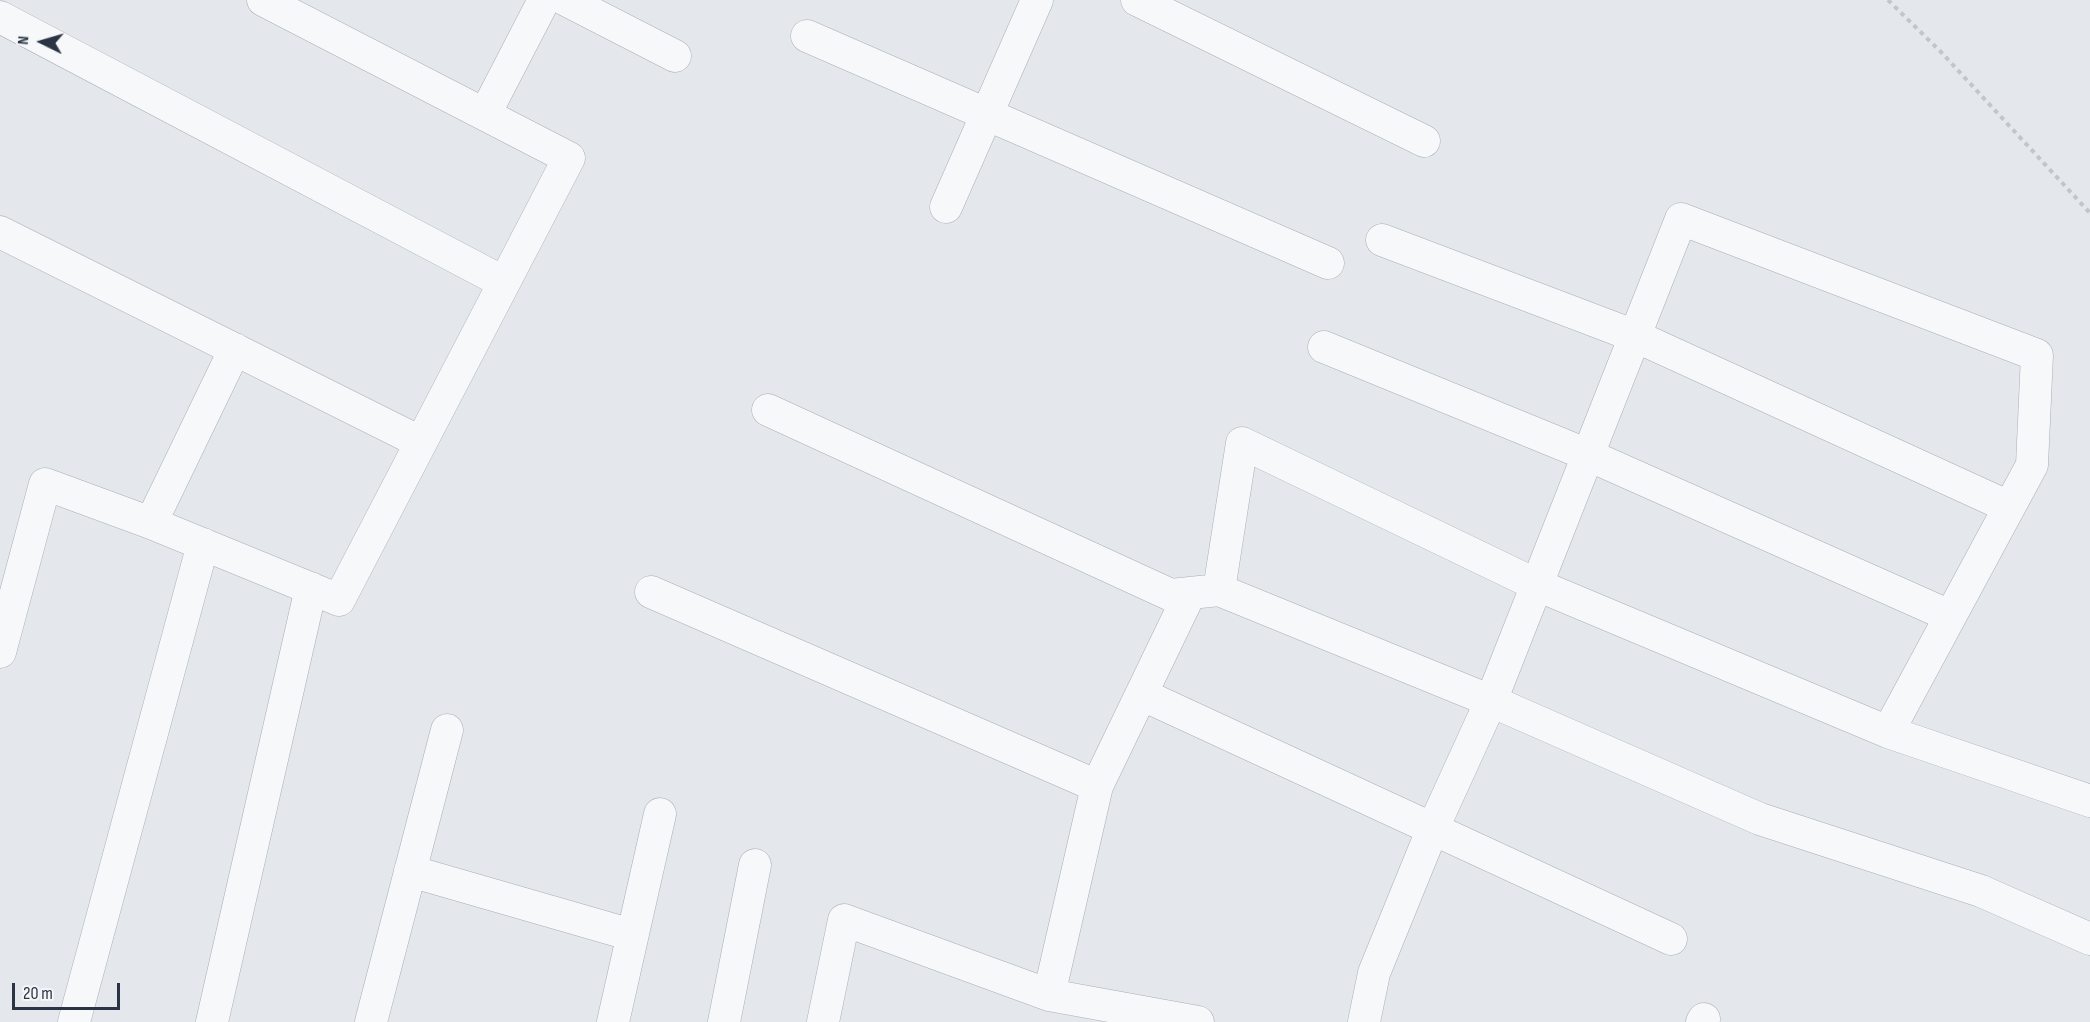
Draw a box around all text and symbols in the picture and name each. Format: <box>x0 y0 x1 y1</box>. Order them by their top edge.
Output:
north arrow <box>12 12 72 72</box>
text: N <box>14 35 33 45</box>
scale bar <box>15 971 123 1009</box>
text: 20 m <box>23 983 53 1004</box>

